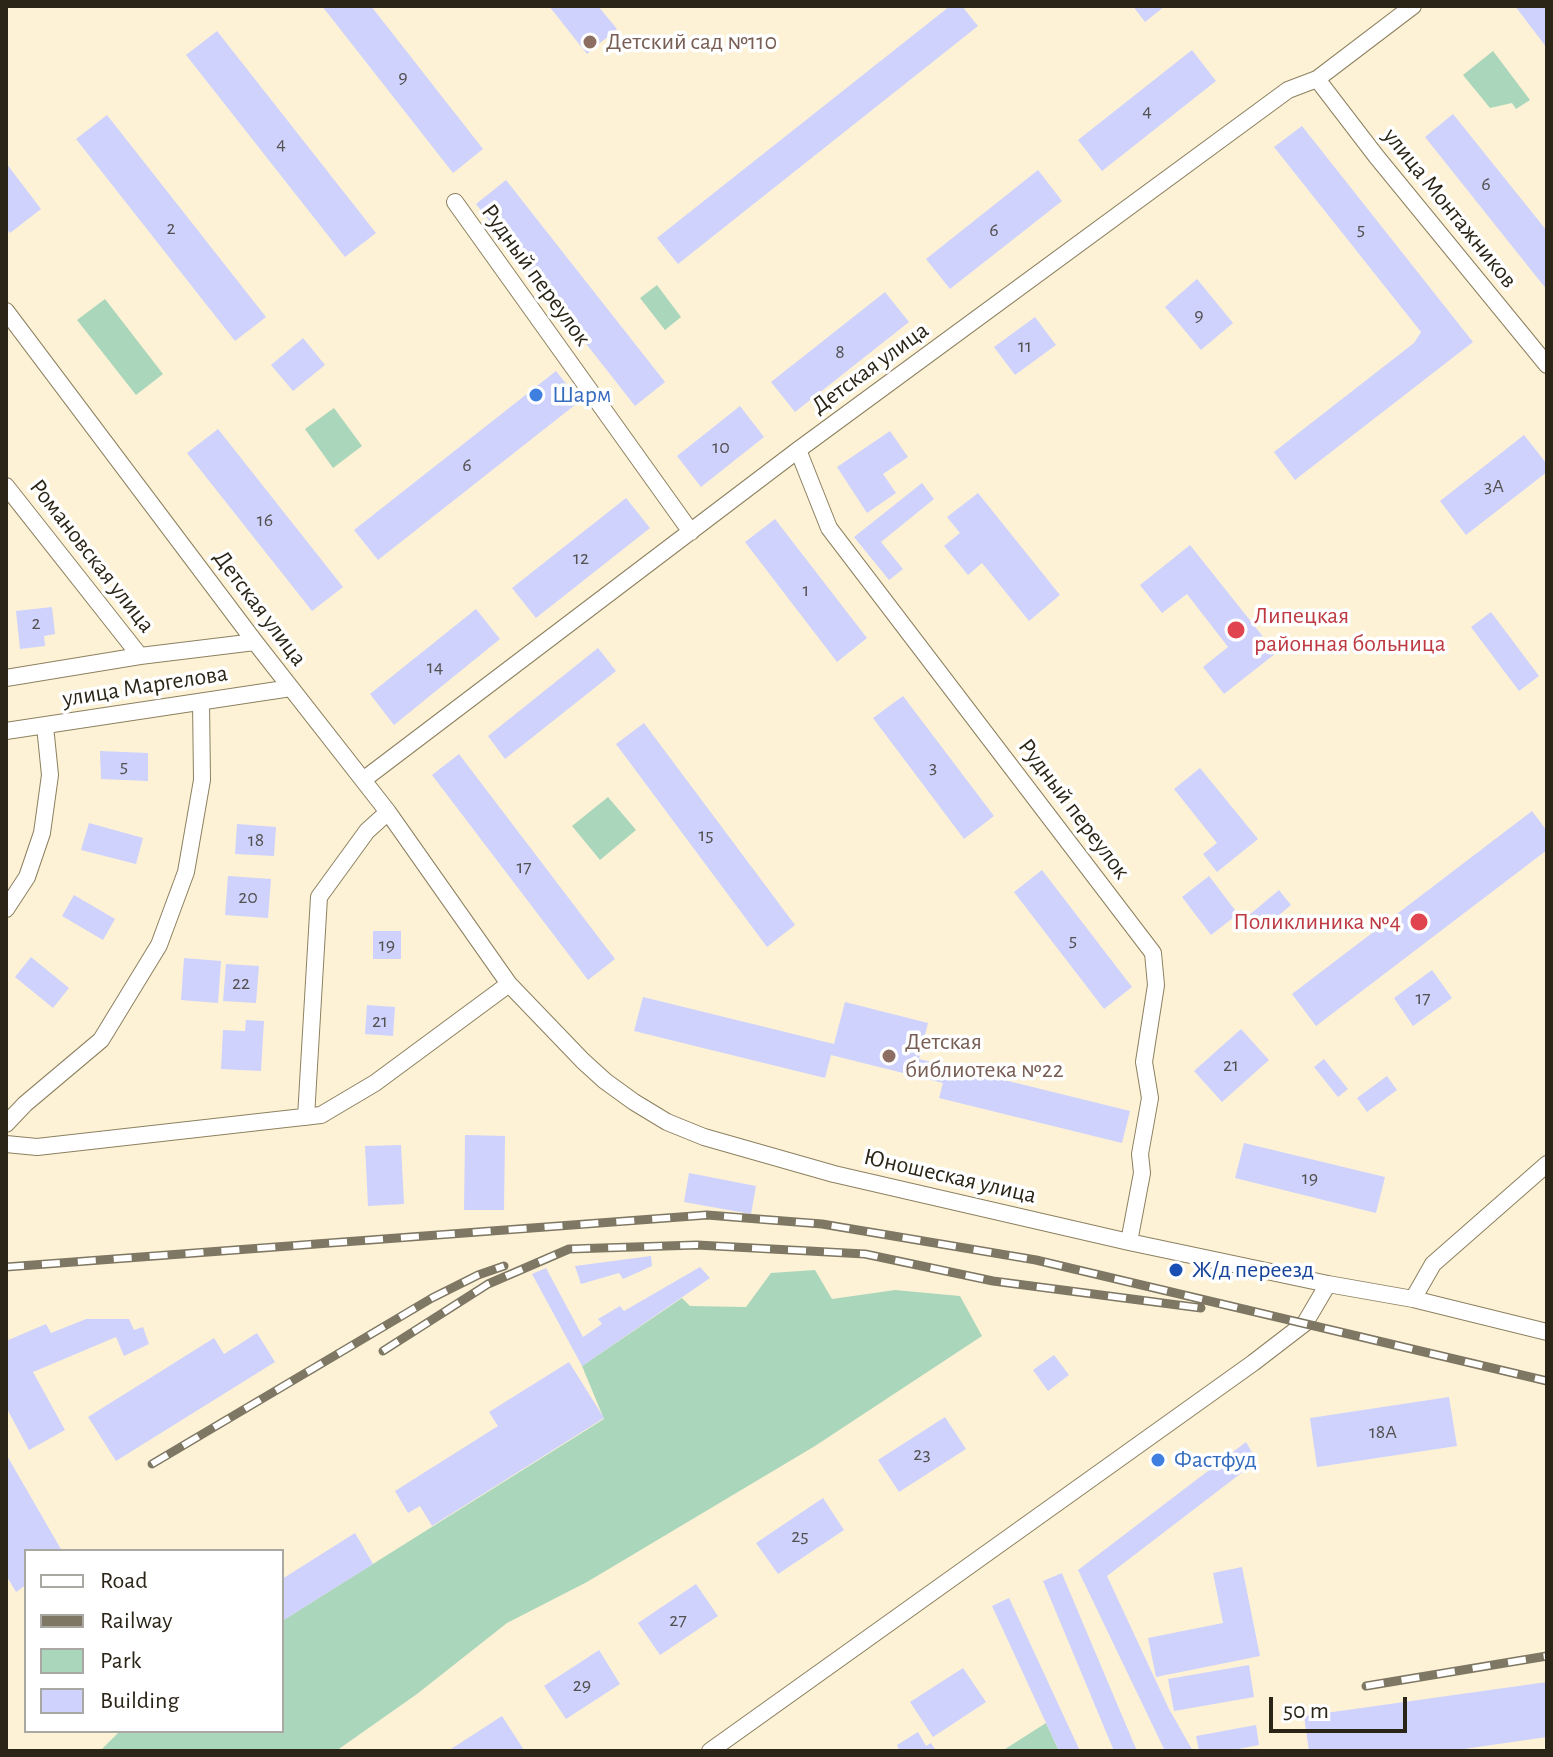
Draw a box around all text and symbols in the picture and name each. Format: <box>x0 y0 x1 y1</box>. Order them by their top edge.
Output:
place label: Детский сад №110 <box>606 28 777 56</box>
marker: Детский сад №110 <box>581 33 599 51</box>
house number: 9 <box>398 65 408 89</box>
house number: 4 <box>1142 99 1152 123</box>
street label: улица Монтажников <box>1377 122 1523 294</box>
house number: 4 <box>276 132 286 156</box>
house number: 6 <box>1481 172 1491 196</box>
street label: Рудный переулок <box>475 198 597 352</box>
house number: 2 <box>166 216 176 240</box>
house number: 5 <box>1357 217 1365 241</box>
house number: 6 <box>989 218 999 242</box>
house number: 9 <box>1194 303 1204 327</box>
street label: Детская улица <box>806 316 934 420</box>
house number: 11 <box>1018 334 1032 358</box>
house number: 8 <box>835 340 845 364</box>
place label: Шарм <box>552 381 612 409</box>
marker: Шарм <box>527 386 545 404</box>
house number: 10 <box>712 435 730 459</box>
house number: 6 <box>462 453 472 477</box>
street label: Романовская улица <box>23 473 161 639</box>
house number: 3А <box>1484 474 1504 498</box>
house number: 16 <box>257 508 273 532</box>
street label: Детская улица <box>207 544 313 672</box>
house number: 12 <box>573 546 589 570</box>
house number: 1 <box>803 578 809 602</box>
place label: Липецкая районная больница <box>1254 602 1446 658</box>
house number: 2 <box>31 611 41 635</box>
marker: Липецкая районная больница <box>1225 619 1247 641</box>
house number: 14 <box>427 655 443 679</box>
street label: улица Маргелова <box>60 659 230 713</box>
street label: Рудный переулок <box>1012 733 1136 885</box>
house number: 5 <box>120 754 128 778</box>
house number: 3 <box>929 755 937 779</box>
house number: 15 <box>698 823 714 847</box>
house number: 18 <box>248 828 264 852</box>
house number: 17 <box>516 855 532 879</box>
house number: 20 <box>238 885 258 909</box>
place label: Поликлиника №4 <box>1233 908 1401 936</box>
marker: Поликлиника №4 <box>1408 911 1430 933</box>
house number: 5 <box>1069 928 1077 952</box>
house number: 19 <box>379 933 395 957</box>
house number: 22 <box>232 971 250 995</box>
house number: 17 <box>1415 986 1431 1010</box>
house number: 21 <box>372 1009 388 1033</box>
place label: Детская библиотека №22 <box>905 1028 1064 1084</box>
marker: Детская библиотека №22 <box>880 1047 898 1065</box>
house number: 21 <box>1223 1053 1239 1077</box>
street label: Юношеская улица <box>861 1142 1039 1210</box>
house number: 19 <box>1302 1166 1318 1190</box>
place label: Ж/д переезд <box>1192 1256 1314 1284</box>
marker: Ж/д переезд <box>1167 1261 1185 1279</box>
house number: 18А <box>1369 1420 1397 1444</box>
house number: 23 <box>913 1442 931 1466</box>
place label: Фастфуд <box>1174 1446 1257 1474</box>
marker: Фастфуд <box>1149 1451 1167 1469</box>
house number: 25 <box>791 1524 809 1548</box>
legend <box>24 1549 284 1733</box>
text: Road <box>100 1569 148 1593</box>
house number: 27 <box>669 1608 687 1632</box>
text: Railway <box>100 1609 172 1633</box>
text: Park <box>100 1649 141 1673</box>
house number: 29 <box>573 1673 591 1697</box>
scale bar <box>1273 1681 1411 1731</box>
text: Building <box>100 1689 179 1713</box>
text: 50 m <box>1283 1699 1329 1723</box>

